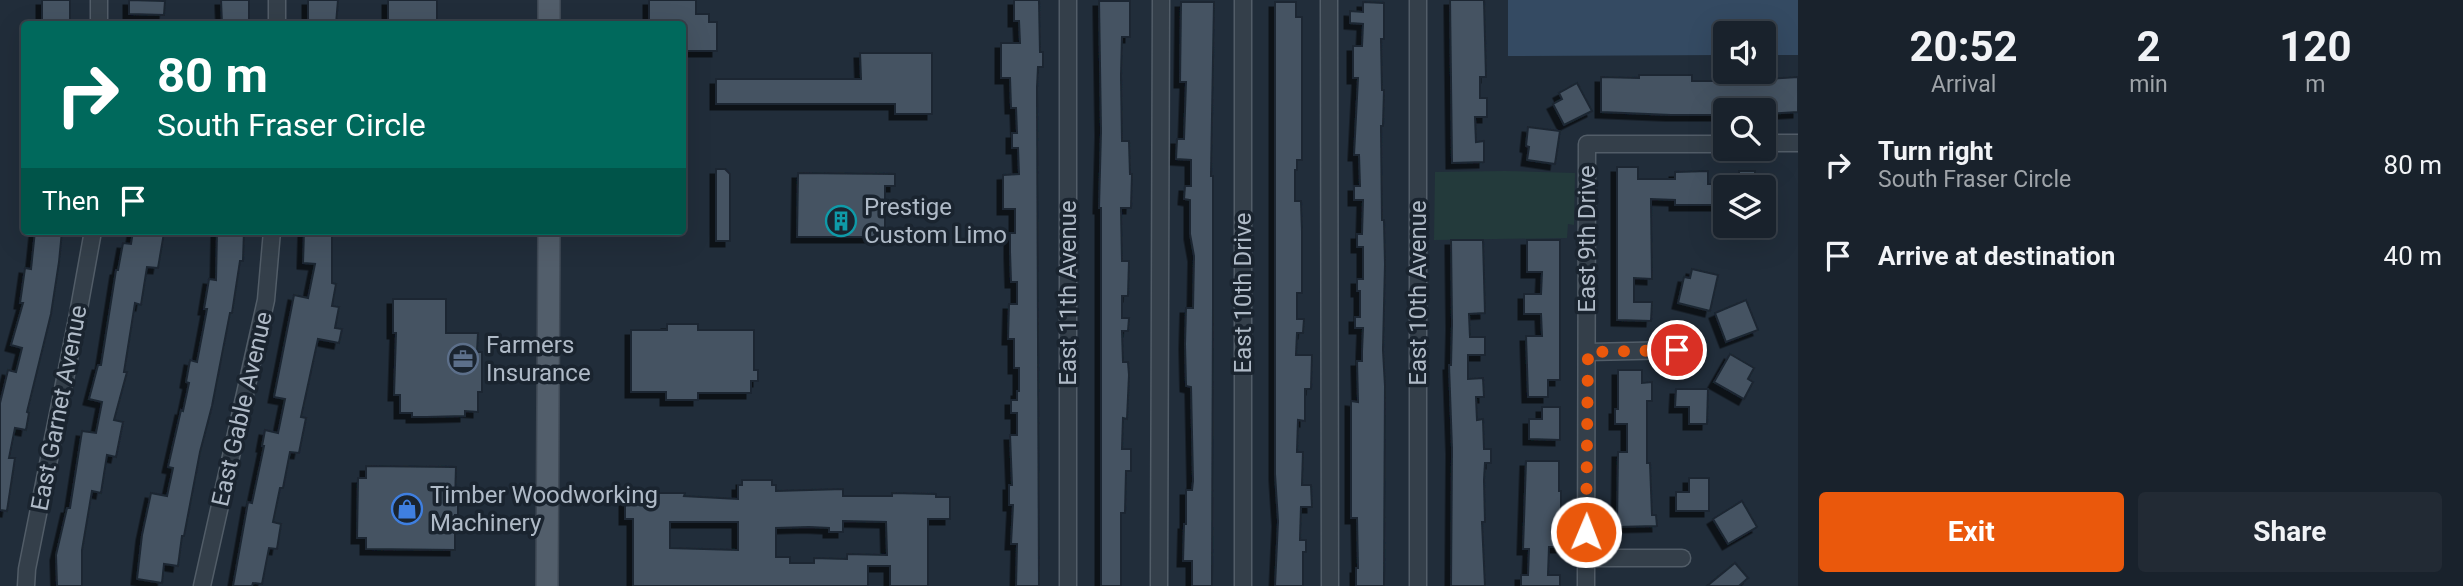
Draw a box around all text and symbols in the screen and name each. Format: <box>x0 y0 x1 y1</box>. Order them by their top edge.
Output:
map controls <box>1713 21 1776 238</box>
button: sound <box>1713 21 1776 84</box>
text: 20:52 <box>1910 22 2018 71</box>
text: 2 <box>2136 22 2161 71</box>
text: 120 <box>2279 22 2352 71</box>
text: 80 m <box>157 47 268 104</box>
icon: right <box>42 49 133 140</box>
text: Arrival <box>1931 71 1996 98</box>
text: min <box>2129 71 2168 98</box>
text: m <box>2305 71 2325 98</box>
button: search <box>1713 98 1776 161</box>
text: South Fraser Circle <box>157 106 426 144</box>
text: Turn right <box>1878 136 1993 166</box>
icon: right <box>1819 146 1857 184</box>
text: 80 m <box>2384 150 2442 180</box>
street label: East 9th Drive <box>1573 165 1601 313</box>
text: South Fraser Circle <box>1878 166 2071 193</box>
button: layers <box>1713 175 1776 238</box>
icon: arrive <box>114 182 152 220</box>
text: Then <box>42 186 100 216</box>
place label: Prestige Custom Limo <box>864 193 1007 249</box>
street label: East 11th Avenue <box>1054 200 1082 386</box>
street label: East 10th Avenue <box>1404 200 1432 386</box>
building icon: Prestige Custom Limo <box>824 204 858 238</box>
street label: East 10th Drive <box>1229 213 1257 373</box>
icon: arrive <box>1819 237 1857 275</box>
text: Arrive at destination <box>1878 241 2115 271</box>
text: 40 m <box>2384 241 2442 271</box>
street label: East Garnet Avenue <box>25 303 93 513</box>
street label: East Gable Avenue <box>206 309 278 509</box>
pin <box>1647 320 1707 380</box>
place label: Farmers Insurance <box>486 331 591 387</box>
icon: arrive <box>1658 331 1696 369</box>
office icon: Farmers Insurance <box>446 342 480 376</box>
place label: Timber Woodworking Machinery <box>430 481 658 537</box>
shop icon: Timber Woodworking Machinery <box>390 492 424 526</box>
button: Exit <box>1819 492 2124 572</box>
button: Share <box>2138 492 2442 572</box>
position arrow <box>1549 495 1623 569</box>

